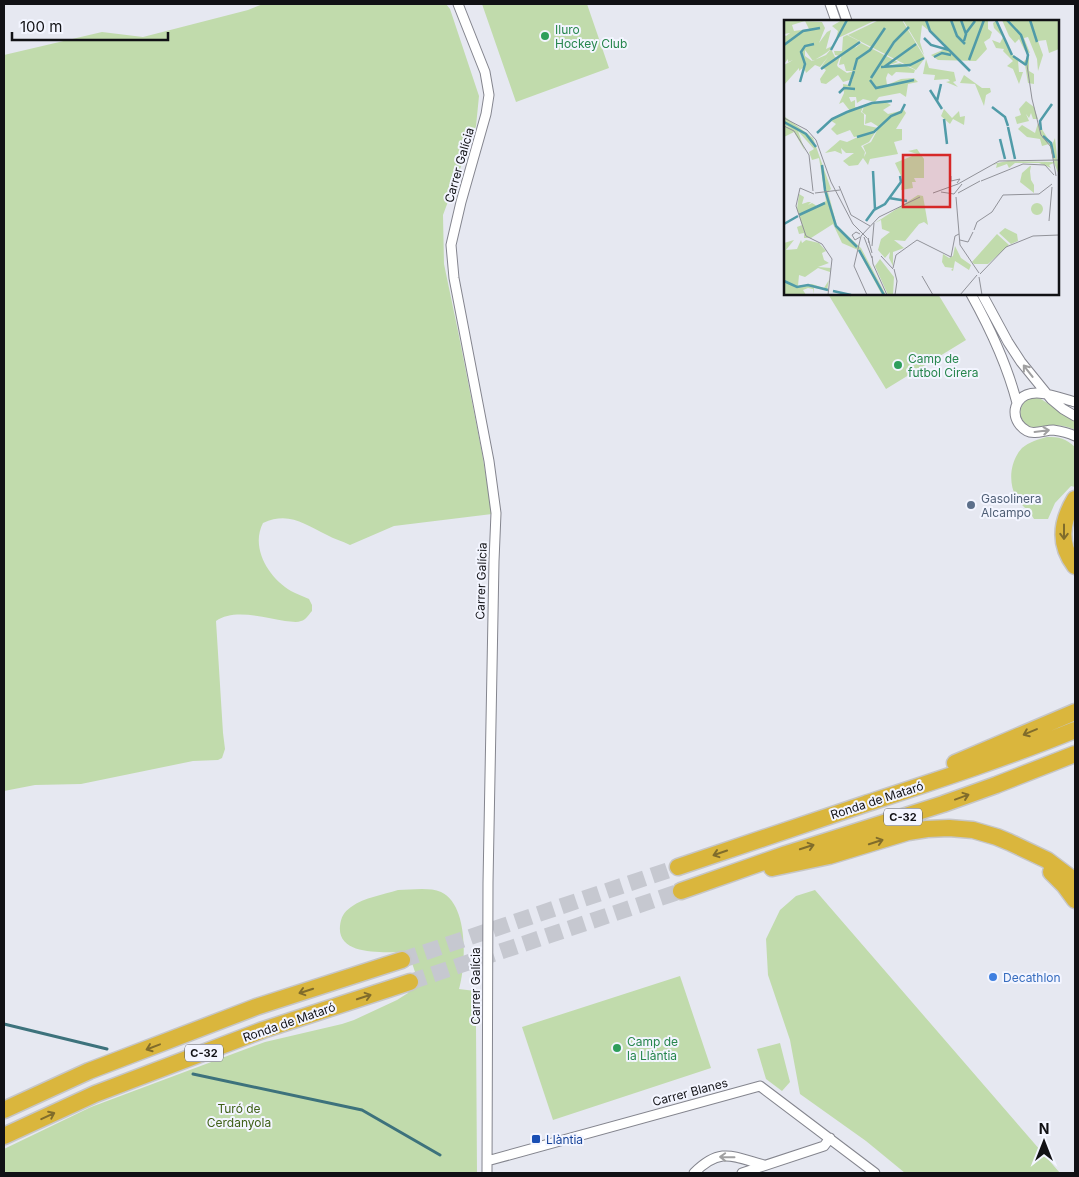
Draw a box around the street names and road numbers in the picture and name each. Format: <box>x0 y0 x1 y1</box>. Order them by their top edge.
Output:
street label: Carrer Galícia <box>441 126 477 204</box>
street label: Carrer Galícia <box>472 542 490 620</box>
street label: Ronda de Mataró <box>829 778 925 822</box>
road number: C-32 <box>884 809 922 826</box>
street label: Carrer Galícia <box>468 947 483 1025</box>
street label: Ronda de Mataró <box>241 999 337 1045</box>
road number: C-32 <box>185 1044 223 1062</box>
street label: Carrer Blanes <box>651 1075 729 1109</box>

